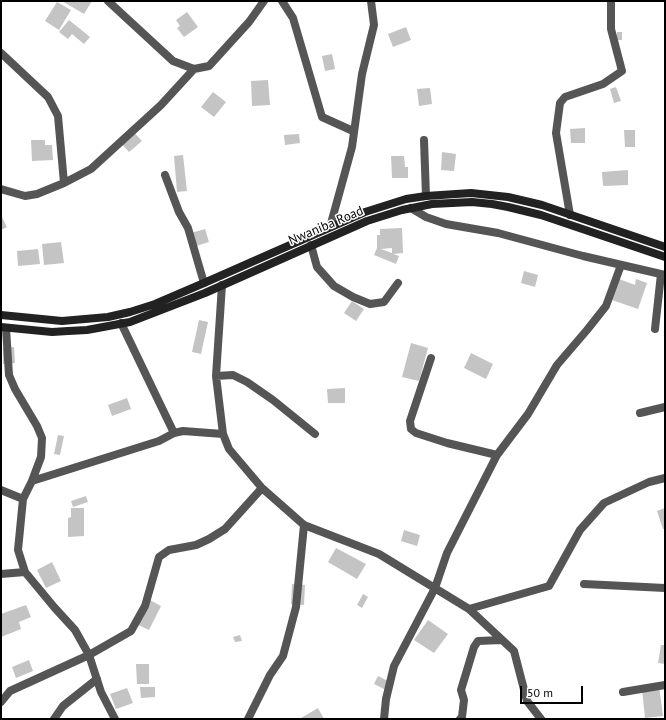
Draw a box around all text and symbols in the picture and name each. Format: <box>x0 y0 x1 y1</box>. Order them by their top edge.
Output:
street label: Nwaniba Road <box>286 203 366 249</box>
scale bar <box>522 678 585 704</box>
text: 50 m <box>527 685 553 700</box>

